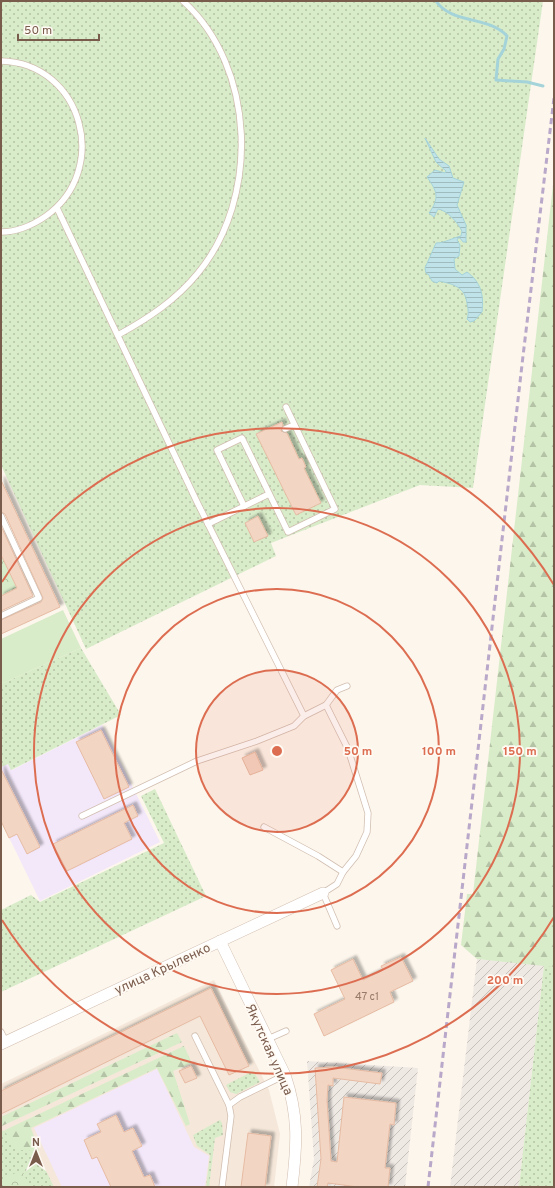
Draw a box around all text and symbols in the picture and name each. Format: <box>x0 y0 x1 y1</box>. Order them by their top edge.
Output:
scale bar <box>18 16 99 42</box>
text: 50 m <box>24 23 52 39</box>
centre of rings <box>270 744 284 758</box>
text: 50 m <box>344 744 372 760</box>
text: 100 m <box>422 744 456 760</box>
text: 150 m <box>503 744 537 760</box>
street label: улица Крыленко <box>112 941 213 999</box>
text: 200 m <box>487 973 523 989</box>
house number: 47 с1 <box>355 990 379 1004</box>
street label: Якутская улица <box>241 1002 296 1098</box>
north arrow <box>16 1132 56 1172</box>
text: N <box>32 1136 40 1150</box>

